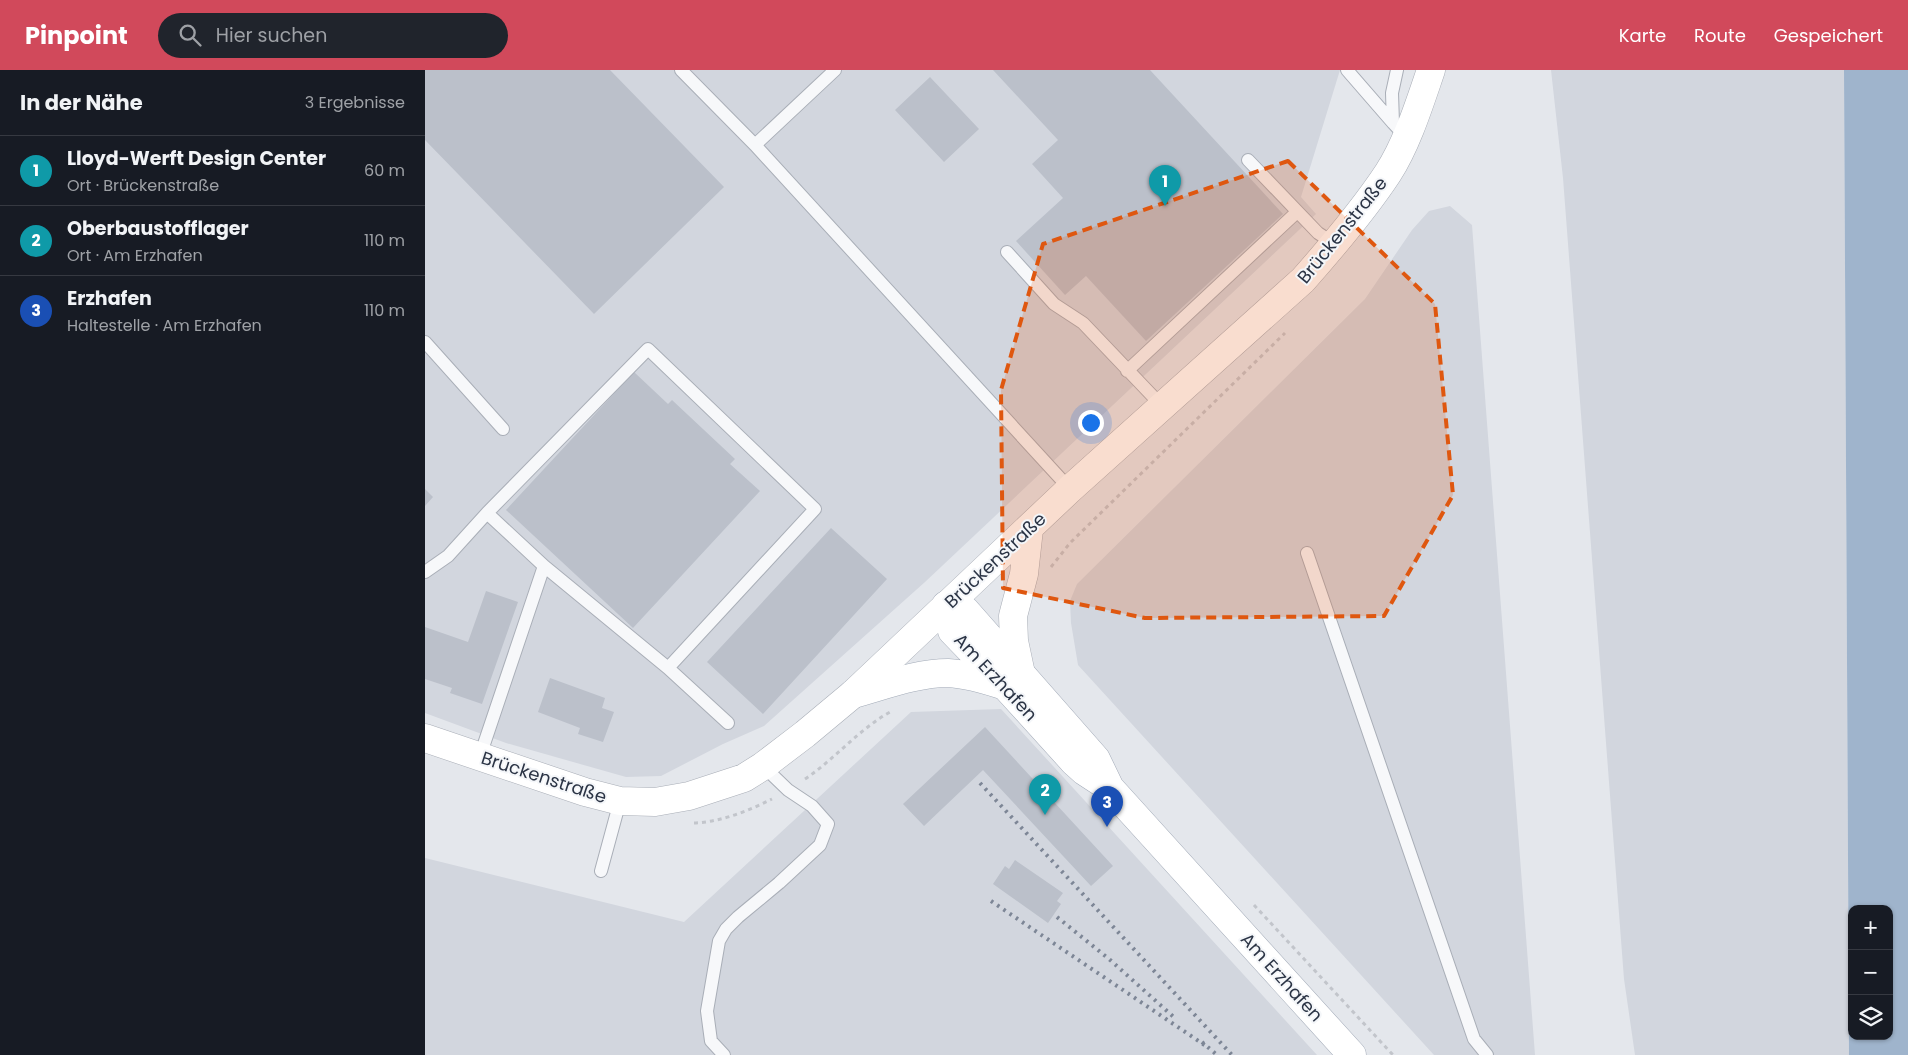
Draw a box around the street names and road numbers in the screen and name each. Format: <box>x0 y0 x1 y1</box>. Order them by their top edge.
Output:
street label: Brückenstraße <box>1291 171 1393 289</box>
street label: Brückenstraße <box>939 506 1051 614</box>
street label: Am Erzhafen <box>949 628 1043 726</box>
street label: Brückenstraße <box>478 745 610 809</box>
street label: Am Erzhafen <box>1235 927 1329 1027</box>

